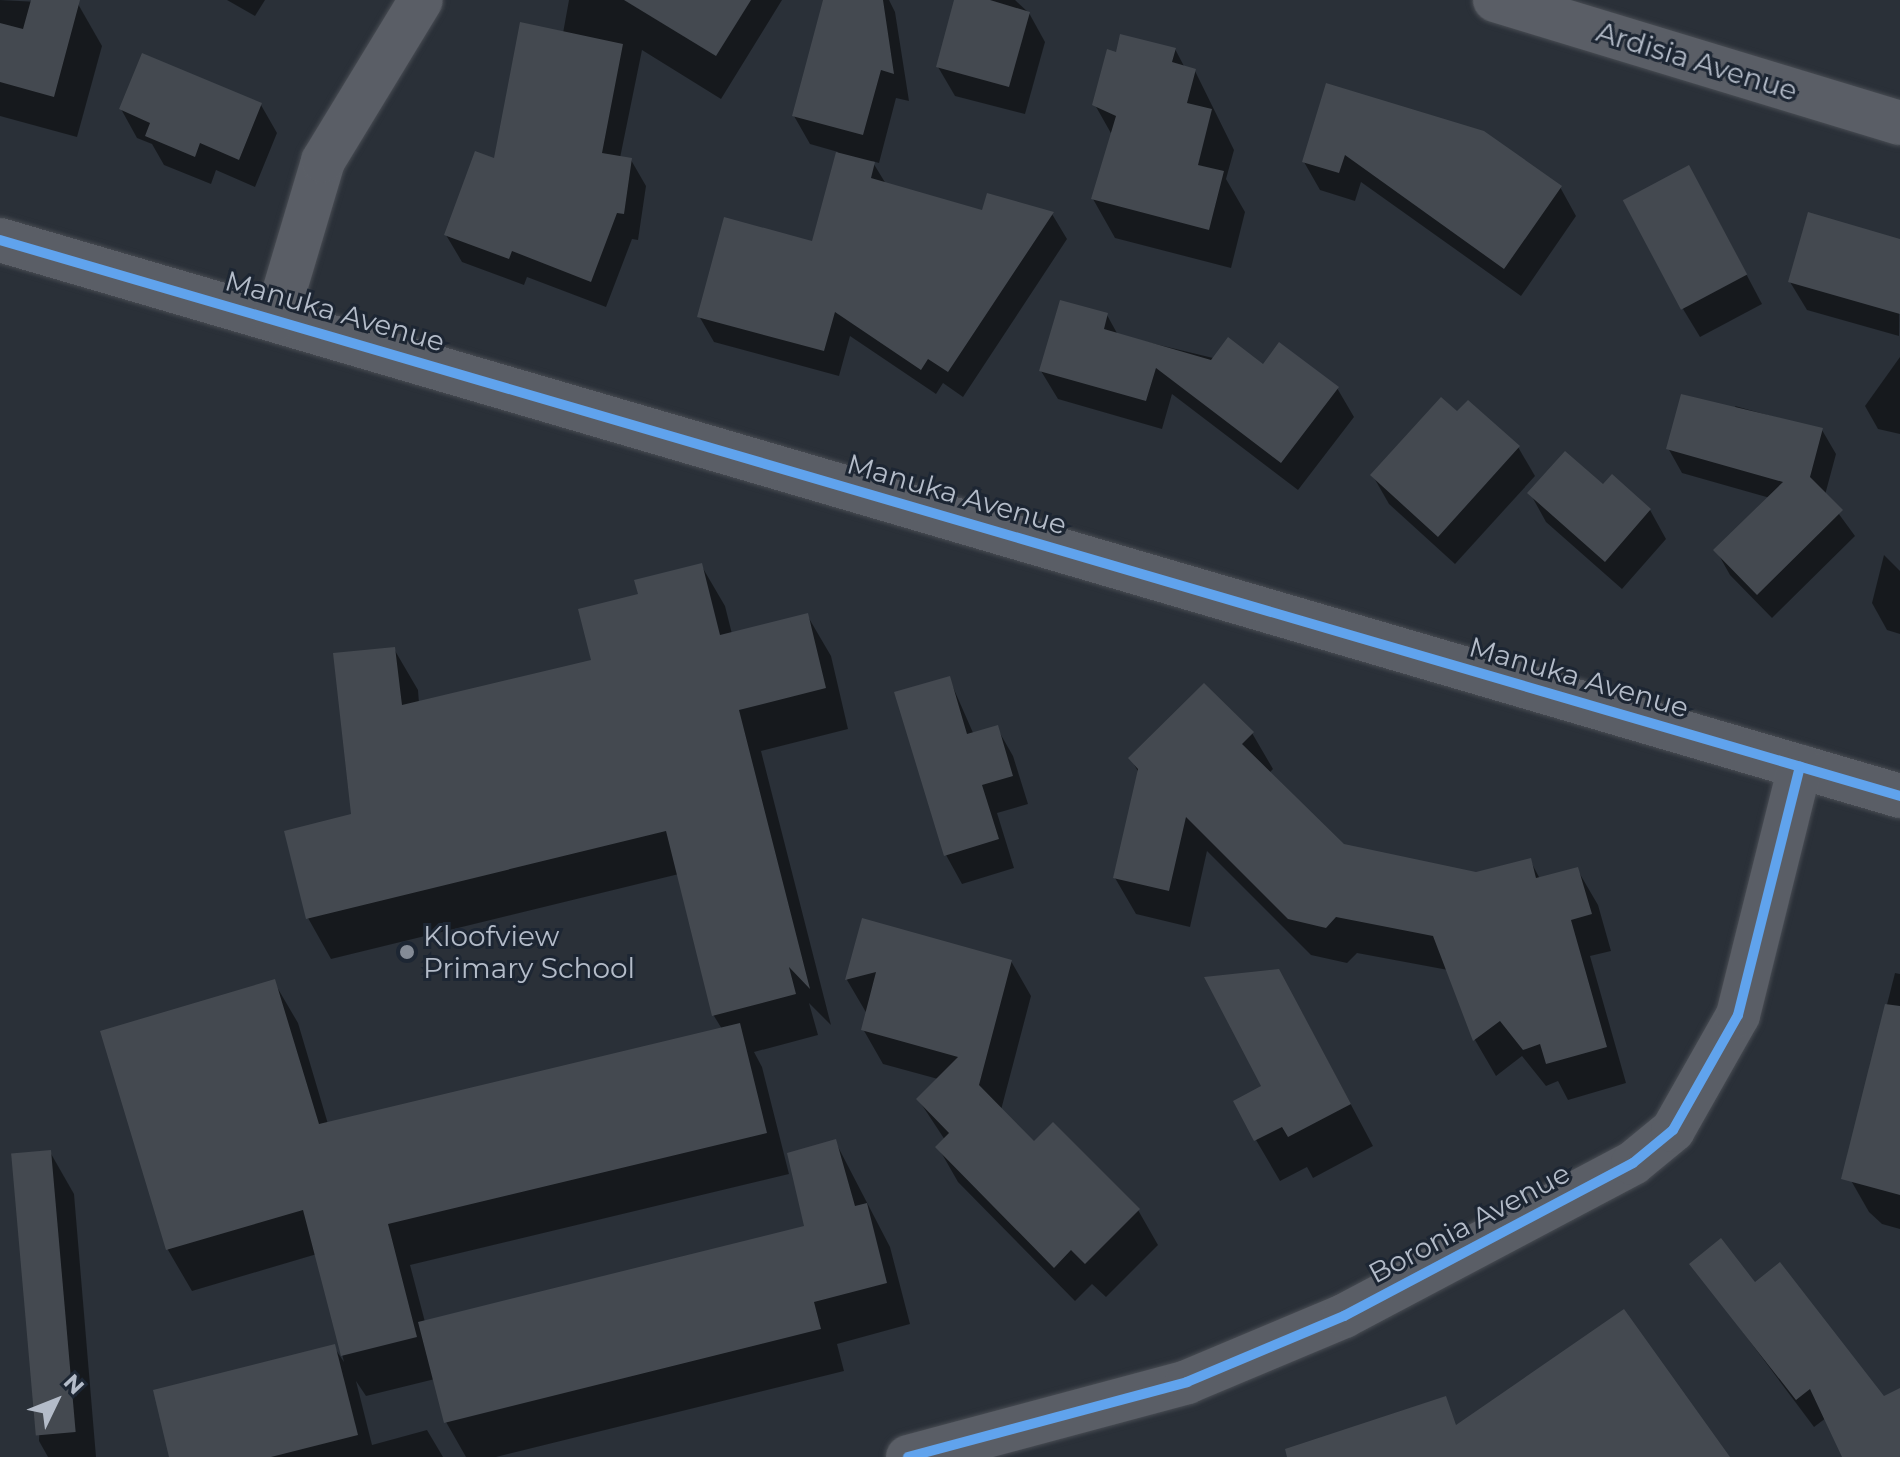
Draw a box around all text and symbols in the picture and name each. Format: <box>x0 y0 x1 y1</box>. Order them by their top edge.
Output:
street label: Ardisia Avenue <box>1593 15 1801 107</box>
street label: Manuka Avenue <box>221 264 449 358</box>
street label: Manuka Avenue <box>843 447 1071 541</box>
street label: Manuka Avenue <box>1465 630 1693 724</box>
place label: Kloofview Primary School <box>423 919 635 985</box>
marker: Kloofview Primary School <box>398 943 416 961</box>
street label: Boronia Avenue <box>1363 1156 1575 1290</box>
north arrow <box>16 1361 96 1441</box>
text: N <box>58 1369 90 1400</box>

